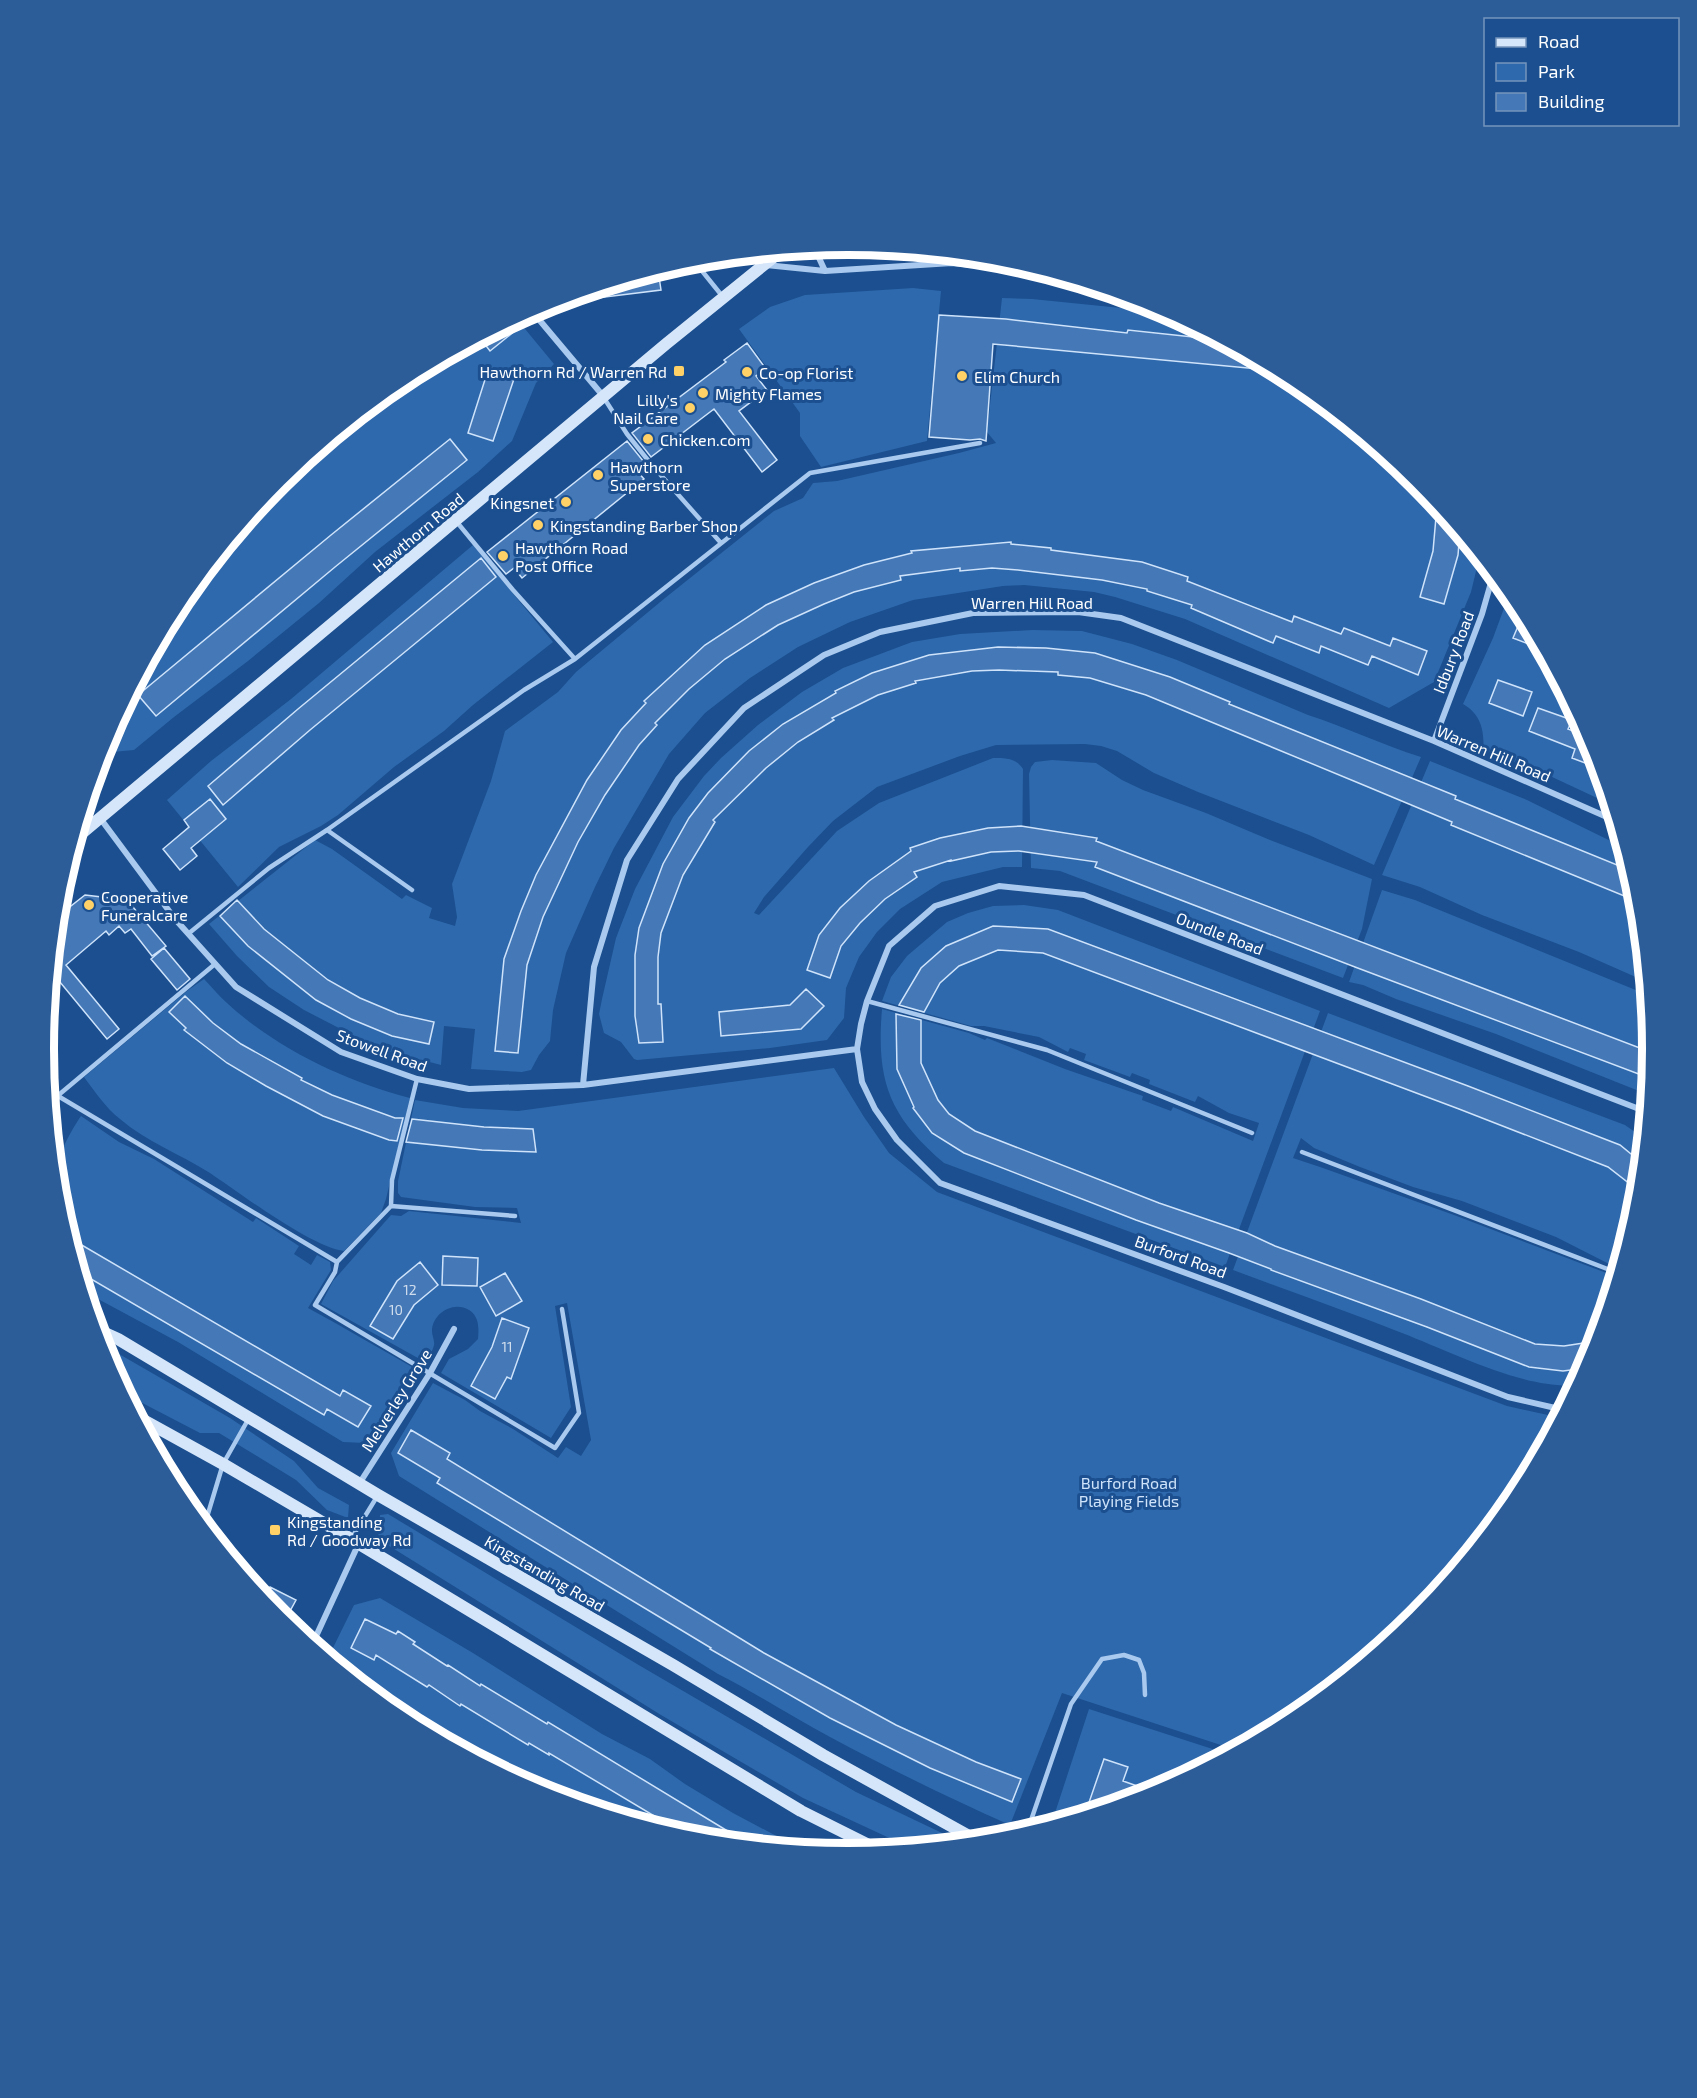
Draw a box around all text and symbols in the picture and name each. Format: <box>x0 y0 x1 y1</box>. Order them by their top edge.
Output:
legend <box>1484 18 1679 126</box>
text: Road <box>1538 30 1579 52</box>
text: Park <box>1538 60 1575 82</box>
text: Building <box>1538 90 1605 112</box>
place label: Hawthorn Rd / Warren Rd <box>479 362 667 381</box>
place label: Co-op Florist <box>759 363 853 382</box>
marker: Hawthorn Rd / Warren Rd <box>672 364 686 378</box>
marker: Co-op Florist <box>740 365 754 379</box>
place label: Elim Church <box>974 367 1060 386</box>
marker: Elim Church <box>955 369 969 383</box>
place label: Mighty Flames <box>715 384 822 403</box>
marker: Mighty Flames <box>696 386 710 400</box>
place label: Lilly's Nail Care <box>613 390 678 427</box>
marker: Lilly's Nail Care <box>683 401 697 415</box>
place label: Chicken.com <box>660 430 750 449</box>
marker: Chicken.com <box>641 432 655 446</box>
place label: Hawthorn Superstore <box>610 457 691 494</box>
marker: Hawthorn Superstore <box>591 468 605 482</box>
street label: Hawthorn Road <box>369 488 467 576</box>
place label: Kingsnet <box>490 493 554 512</box>
marker: Kingsnet <box>559 495 573 509</box>
place label: Kingstanding Barber Shop <box>550 516 738 535</box>
marker: Kingstanding Barber Shop <box>531 518 545 532</box>
place label: Hawthorn Road Post Office <box>515 538 628 575</box>
marker: Hawthorn Road Post Office <box>496 549 510 563</box>
street label: Warren Hill Road <box>971 593 1093 612</box>
street label: Idbury Road <box>1429 608 1477 696</box>
street label: Warren Hill Road <box>1434 720 1554 786</box>
place label: Cooperative Funeralcare <box>101 887 188 924</box>
marker: Cooperative Funeralcare <box>82 898 96 912</box>
street label: Oundle Road <box>1174 908 1266 958</box>
street label: Stowell Road <box>334 1025 430 1075</box>
street label: Burford Road <box>1132 1231 1230 1281</box>
house number: 12 <box>403 1281 417 1298</box>
house number: 10 <box>389 1301 403 1318</box>
house number: 11 <box>501 1338 513 1355</box>
street label: Melverley Grove <box>357 1345 435 1455</box>
park label: Burford Road Playing Fields <box>1079 1473 1179 1510</box>
place label: Kingstanding Rd / Goodway Rd <box>287 1512 412 1549</box>
marker: Kingstanding Rd / Goodway Rd <box>268 1523 282 1537</box>
street label: Kingstanding Road <box>481 1531 609 1615</box>

